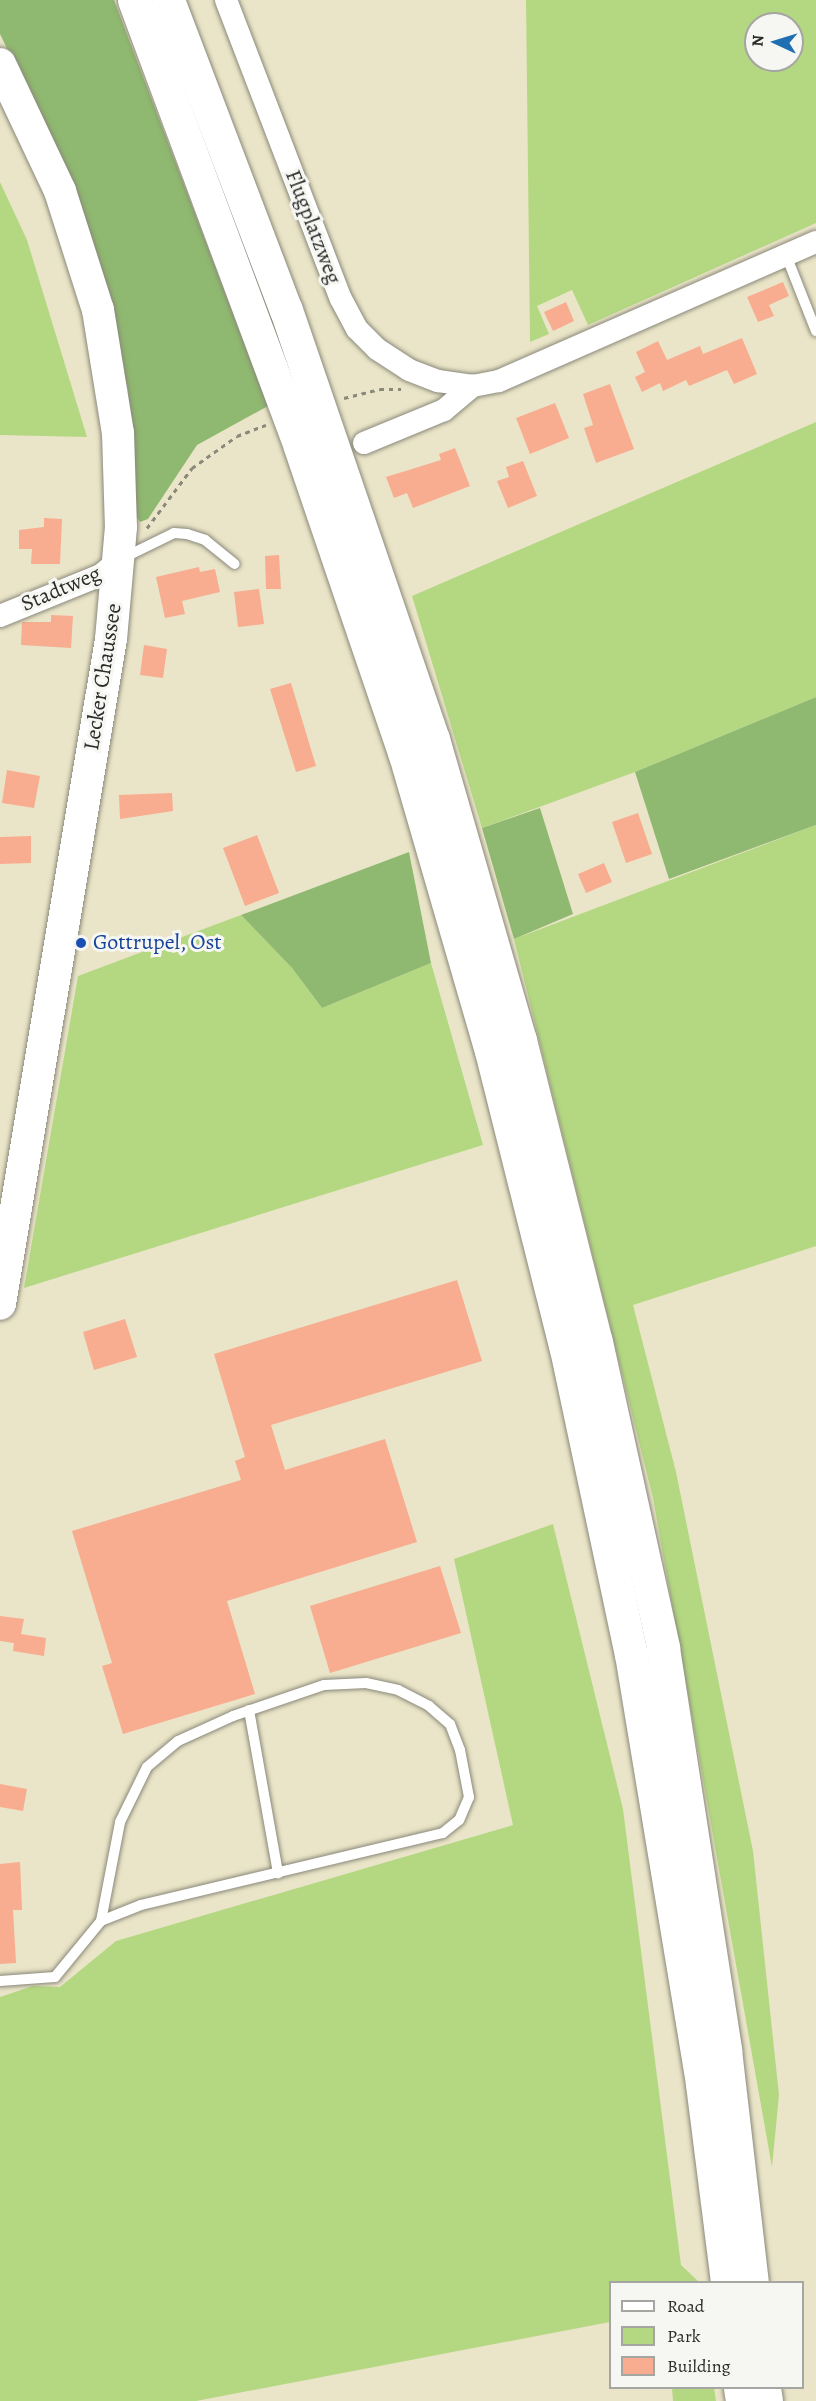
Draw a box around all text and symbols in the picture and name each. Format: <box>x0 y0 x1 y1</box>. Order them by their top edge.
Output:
north arrow <box>744 12 804 72</box>
text: N <box>747 34 769 47</box>
street label: Flugplatzweg <box>279 166 347 288</box>
street label: Stadtweg <box>17 560 105 618</box>
street label: Lecker Chaussee <box>78 602 128 752</box>
place label: Gottrupel, Ost <box>93 930 222 956</box>
marker: Gottrupel, Ost <box>74 936 88 950</box>
legend <box>609 2281 804 2389</box>
text: Road <box>667 2294 704 2318</box>
text: Park <box>667 2324 701 2348</box>
text: Building <box>667 2354 731 2378</box>

